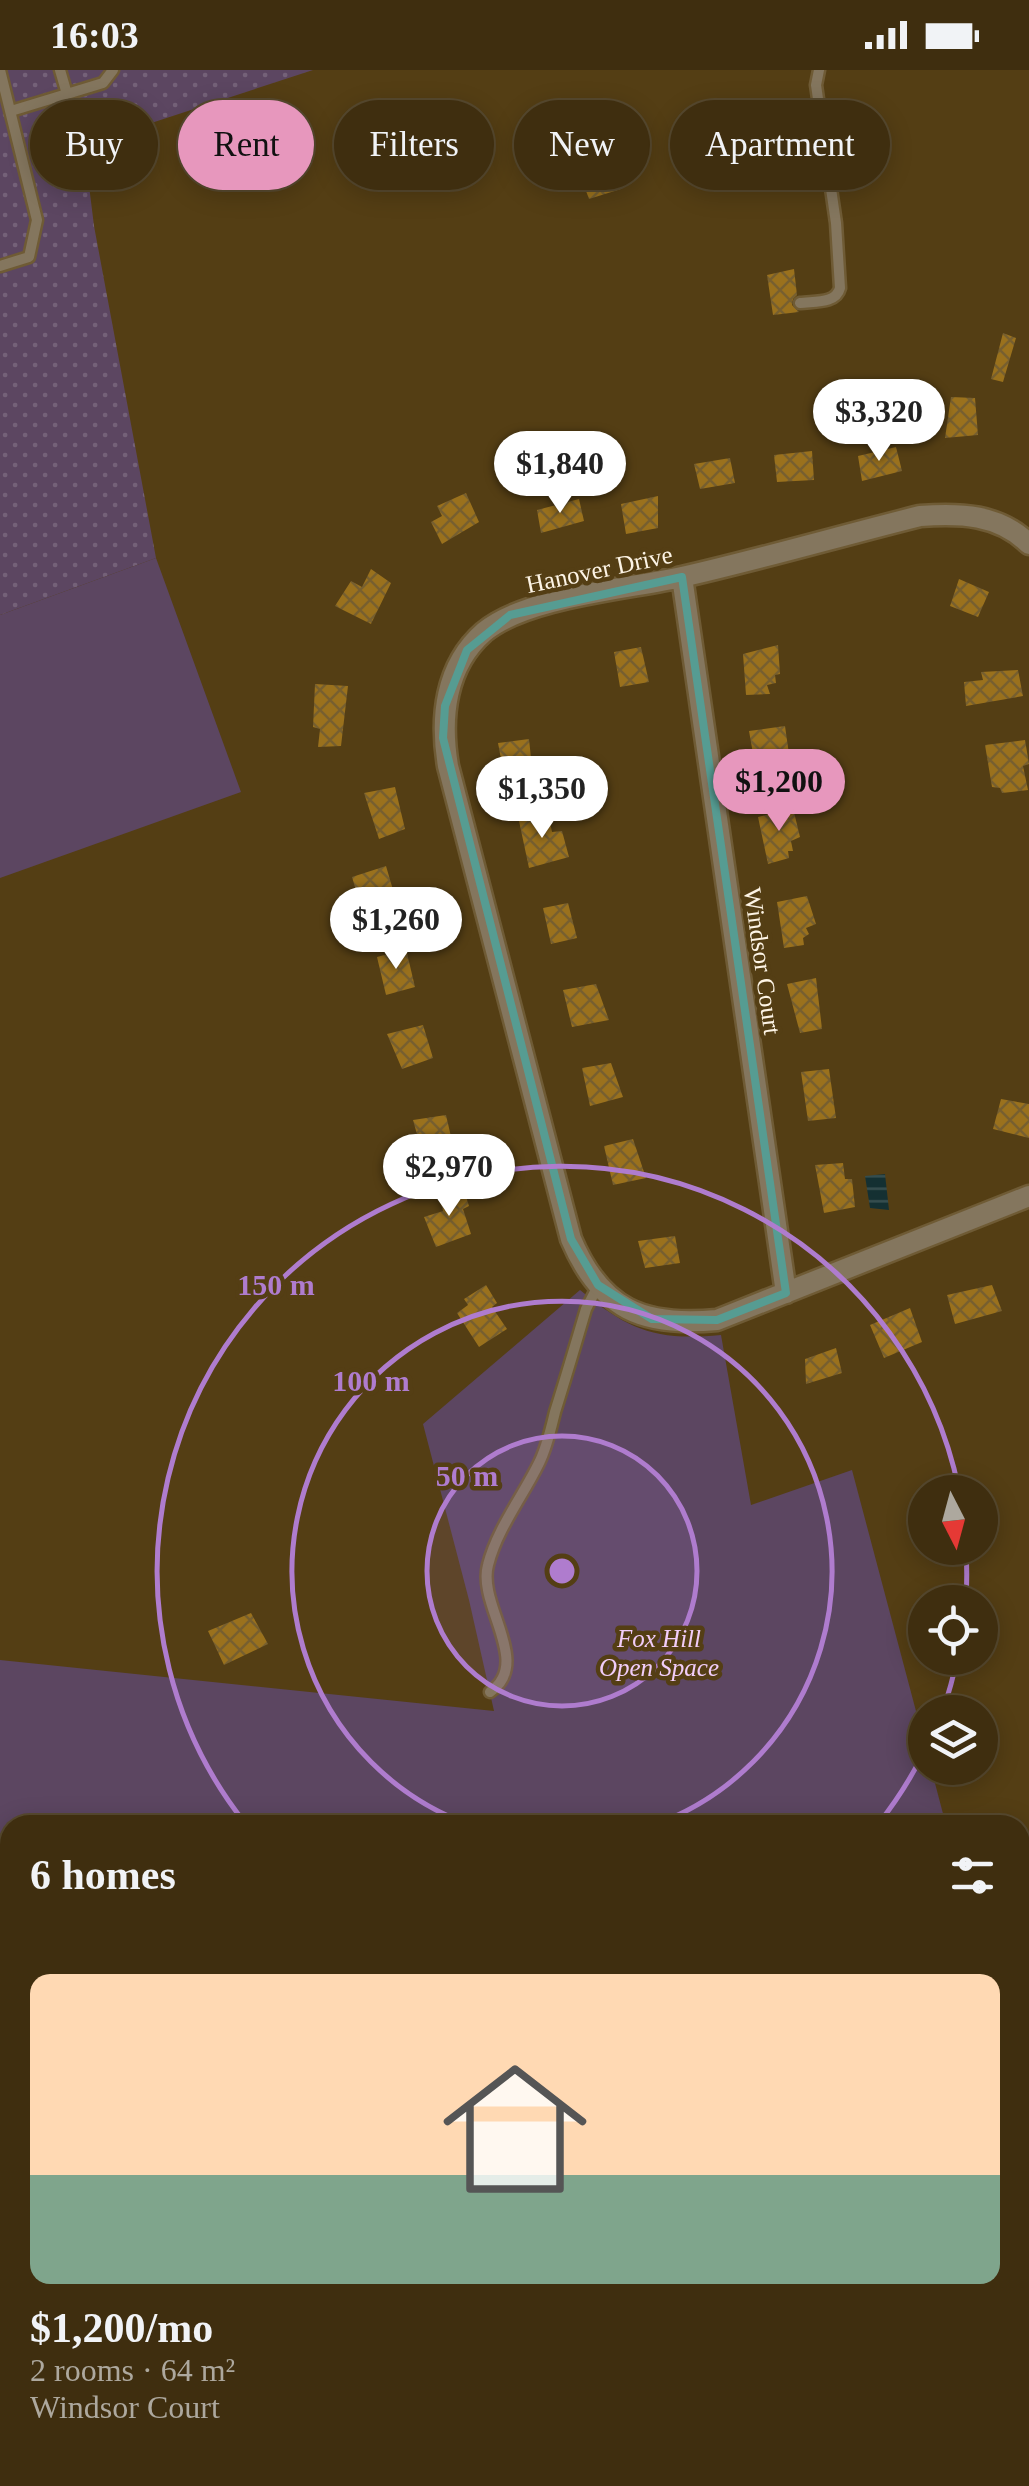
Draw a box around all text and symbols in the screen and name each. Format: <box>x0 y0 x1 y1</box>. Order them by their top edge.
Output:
text: 16:03 <box>50 14 139 56</box>
chip: Buy <box>30 100 158 190</box>
chip: Rent <box>178 100 314 190</box>
chip: Filters <box>334 100 494 190</box>
chip: New <box>514 100 650 190</box>
chip: Apartment <box>670 100 890 190</box>
pin: $3,320 <box>798 379 960 464</box>
text: $3,320 <box>835 393 923 429</box>
pin: $1,840 <box>479 431 641 516</box>
text: $1,840 <box>516 445 604 481</box>
street label: Hanover Drive <box>523 541 675 598</box>
pin: $1,200 <box>698 749 860 834</box>
pin: $1,350 <box>461 756 623 841</box>
text: $1,200 <box>735 763 823 799</box>
text: $1,350 <box>498 770 586 806</box>
street label: Windsor Court <box>739 886 786 1036</box>
pin: $1,260 <box>315 887 477 972</box>
text: $1,260 <box>352 901 440 937</box>
pin: $2,970 <box>368 1134 530 1219</box>
text: $2,970 <box>405 1148 493 1184</box>
text: 150 m <box>237 1268 315 1301</box>
text: 100 m <box>332 1364 410 1397</box>
text: 50 m <box>436 1459 498 1492</box>
north arrow <box>908 1475 998 1565</box>
map controls <box>908 1475 998 1785</box>
centre of rings <box>544 1553 580 1589</box>
button: locate <box>908 1585 998 1675</box>
park label: Fox Hill Open Space <box>599 1625 719 1681</box>
button: layers <box>908 1695 998 1785</box>
icon: filters <box>945 1848 1000 1903</box>
text: 6 homes <box>30 1852 176 1898</box>
icon: home <box>425 2039 605 2219</box>
text: $1,200/mo <box>30 2305 213 2351</box>
text: 2 rooms · 64 m² <box>30 2352 235 2388</box>
text: Windsor Court <box>30 2389 220 2425</box>

